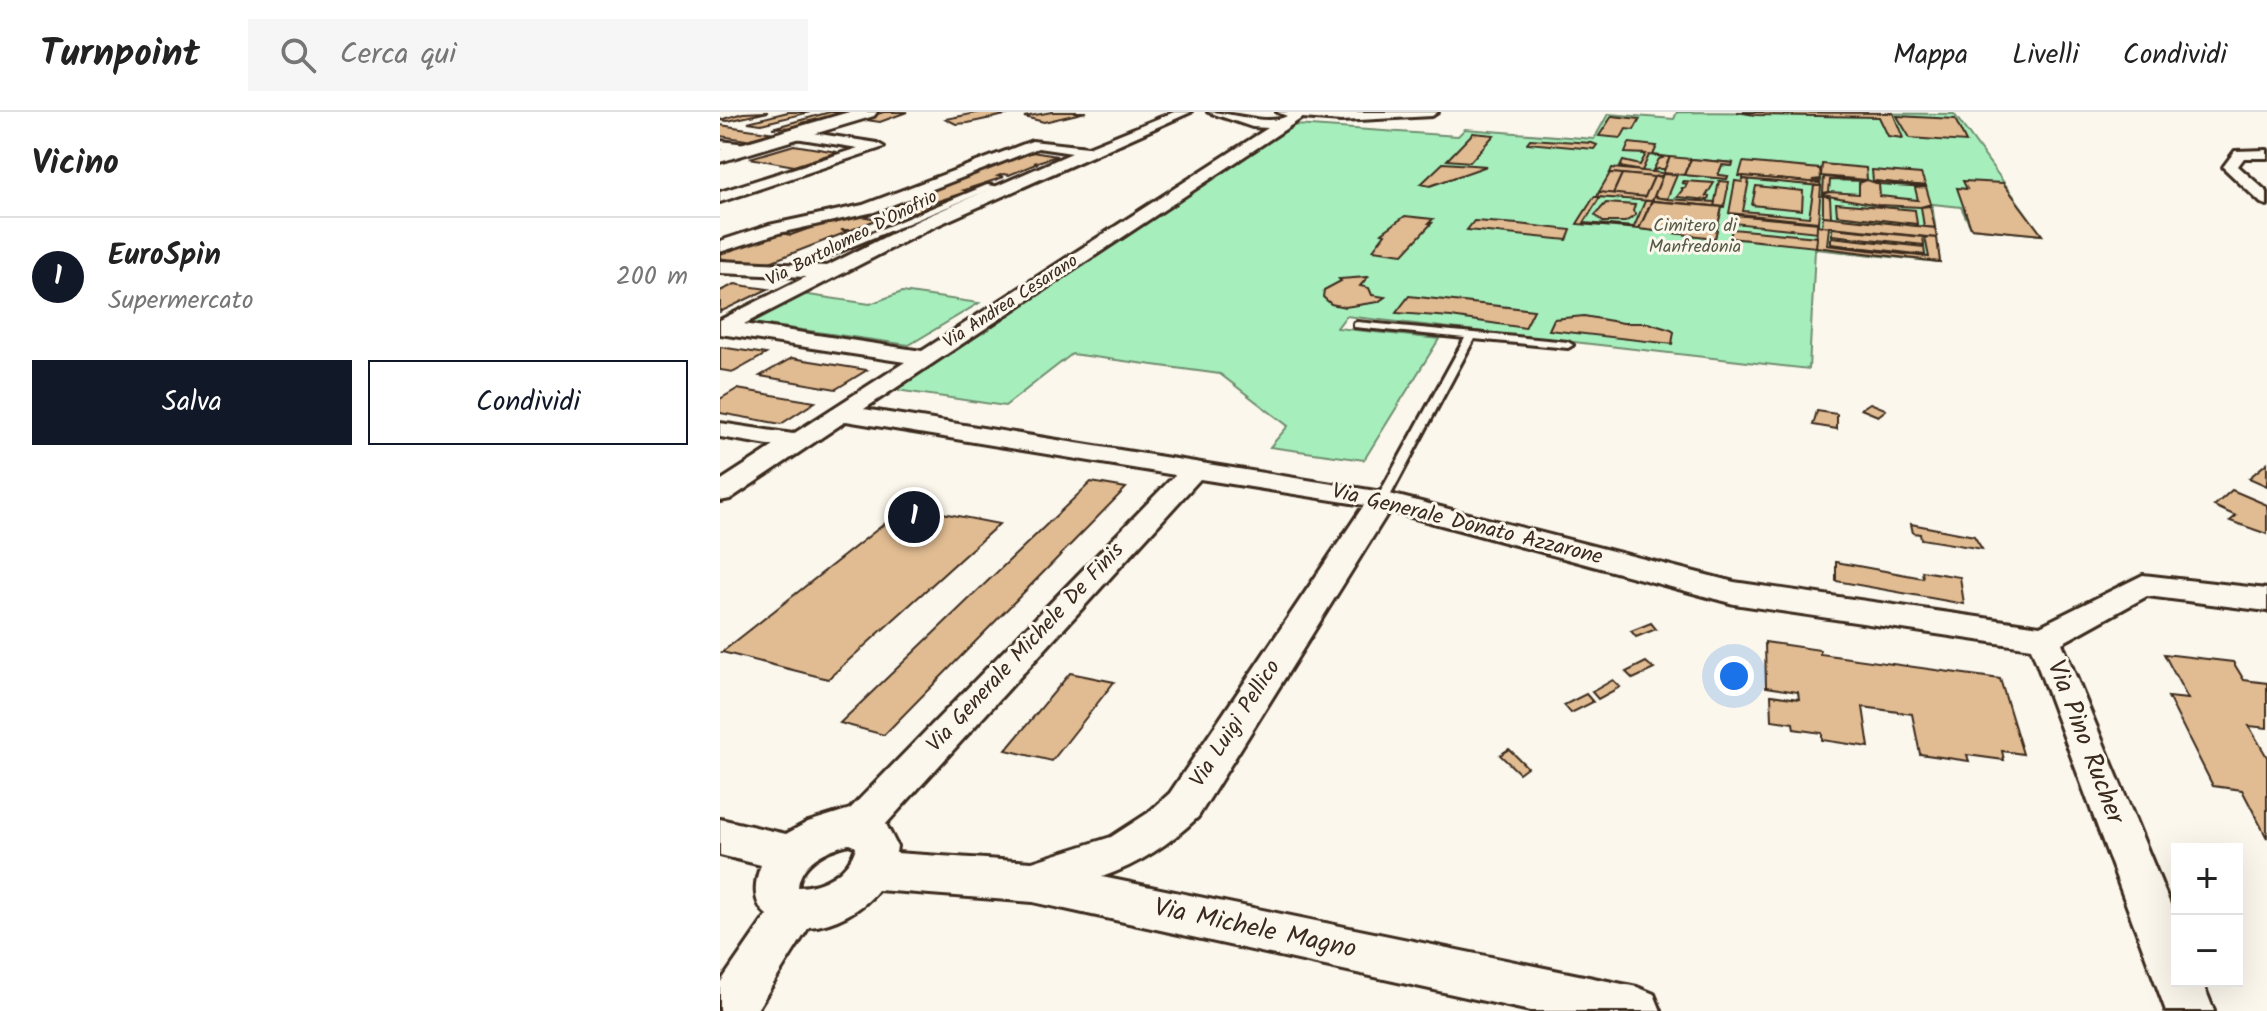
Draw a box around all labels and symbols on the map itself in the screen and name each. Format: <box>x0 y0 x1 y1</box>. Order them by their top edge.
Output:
street label: Via Bartolomeo D'Onofrio <box>761 183 943 295</box>
park label: Cimitero di Manfredonia <box>1649 212 1741 262</box>
street label: Via Andrea Cesarano <box>938 247 1084 357</box>
street label: Via Generale Donato Azzarone <box>1328 474 1606 576</box>
pin: 1 <box>888 487 940 547</box>
street label: Via Generale Michele De Finis <box>919 534 1134 761</box>
street label: Via Luigi Pellico <box>1182 653 1290 795</box>
street label: Via Pino Rucher <box>2034 654 2136 831</box>
your location <box>1714 656 1754 696</box>
street label: Via Michele Magno <box>1150 887 1360 971</box>

